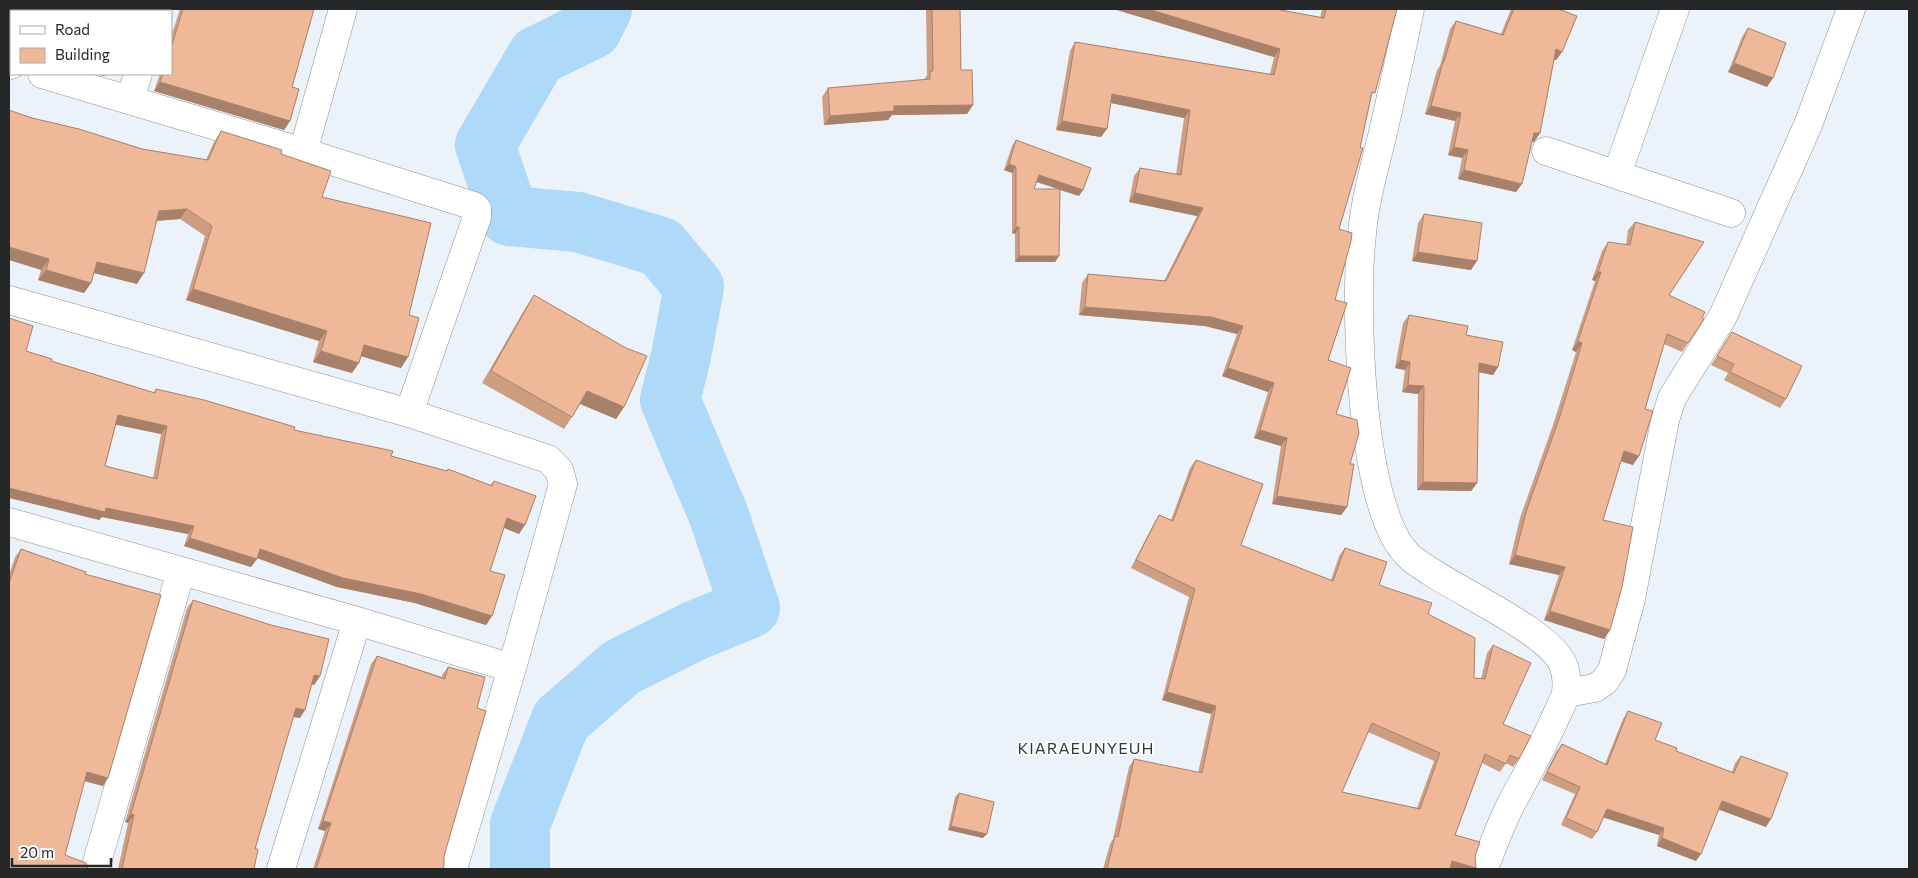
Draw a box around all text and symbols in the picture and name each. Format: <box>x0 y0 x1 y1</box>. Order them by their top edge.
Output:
legend <box>10 10 172 75</box>
text: Road <box>55 20 90 38</box>
text: Building <box>55 45 110 63</box>
district label: KIARAEUNYEUH <box>1018 738 1154 757</box>
scale bar <box>12 836 111 868</box>
text: 20 m <box>20 843 54 861</box>

